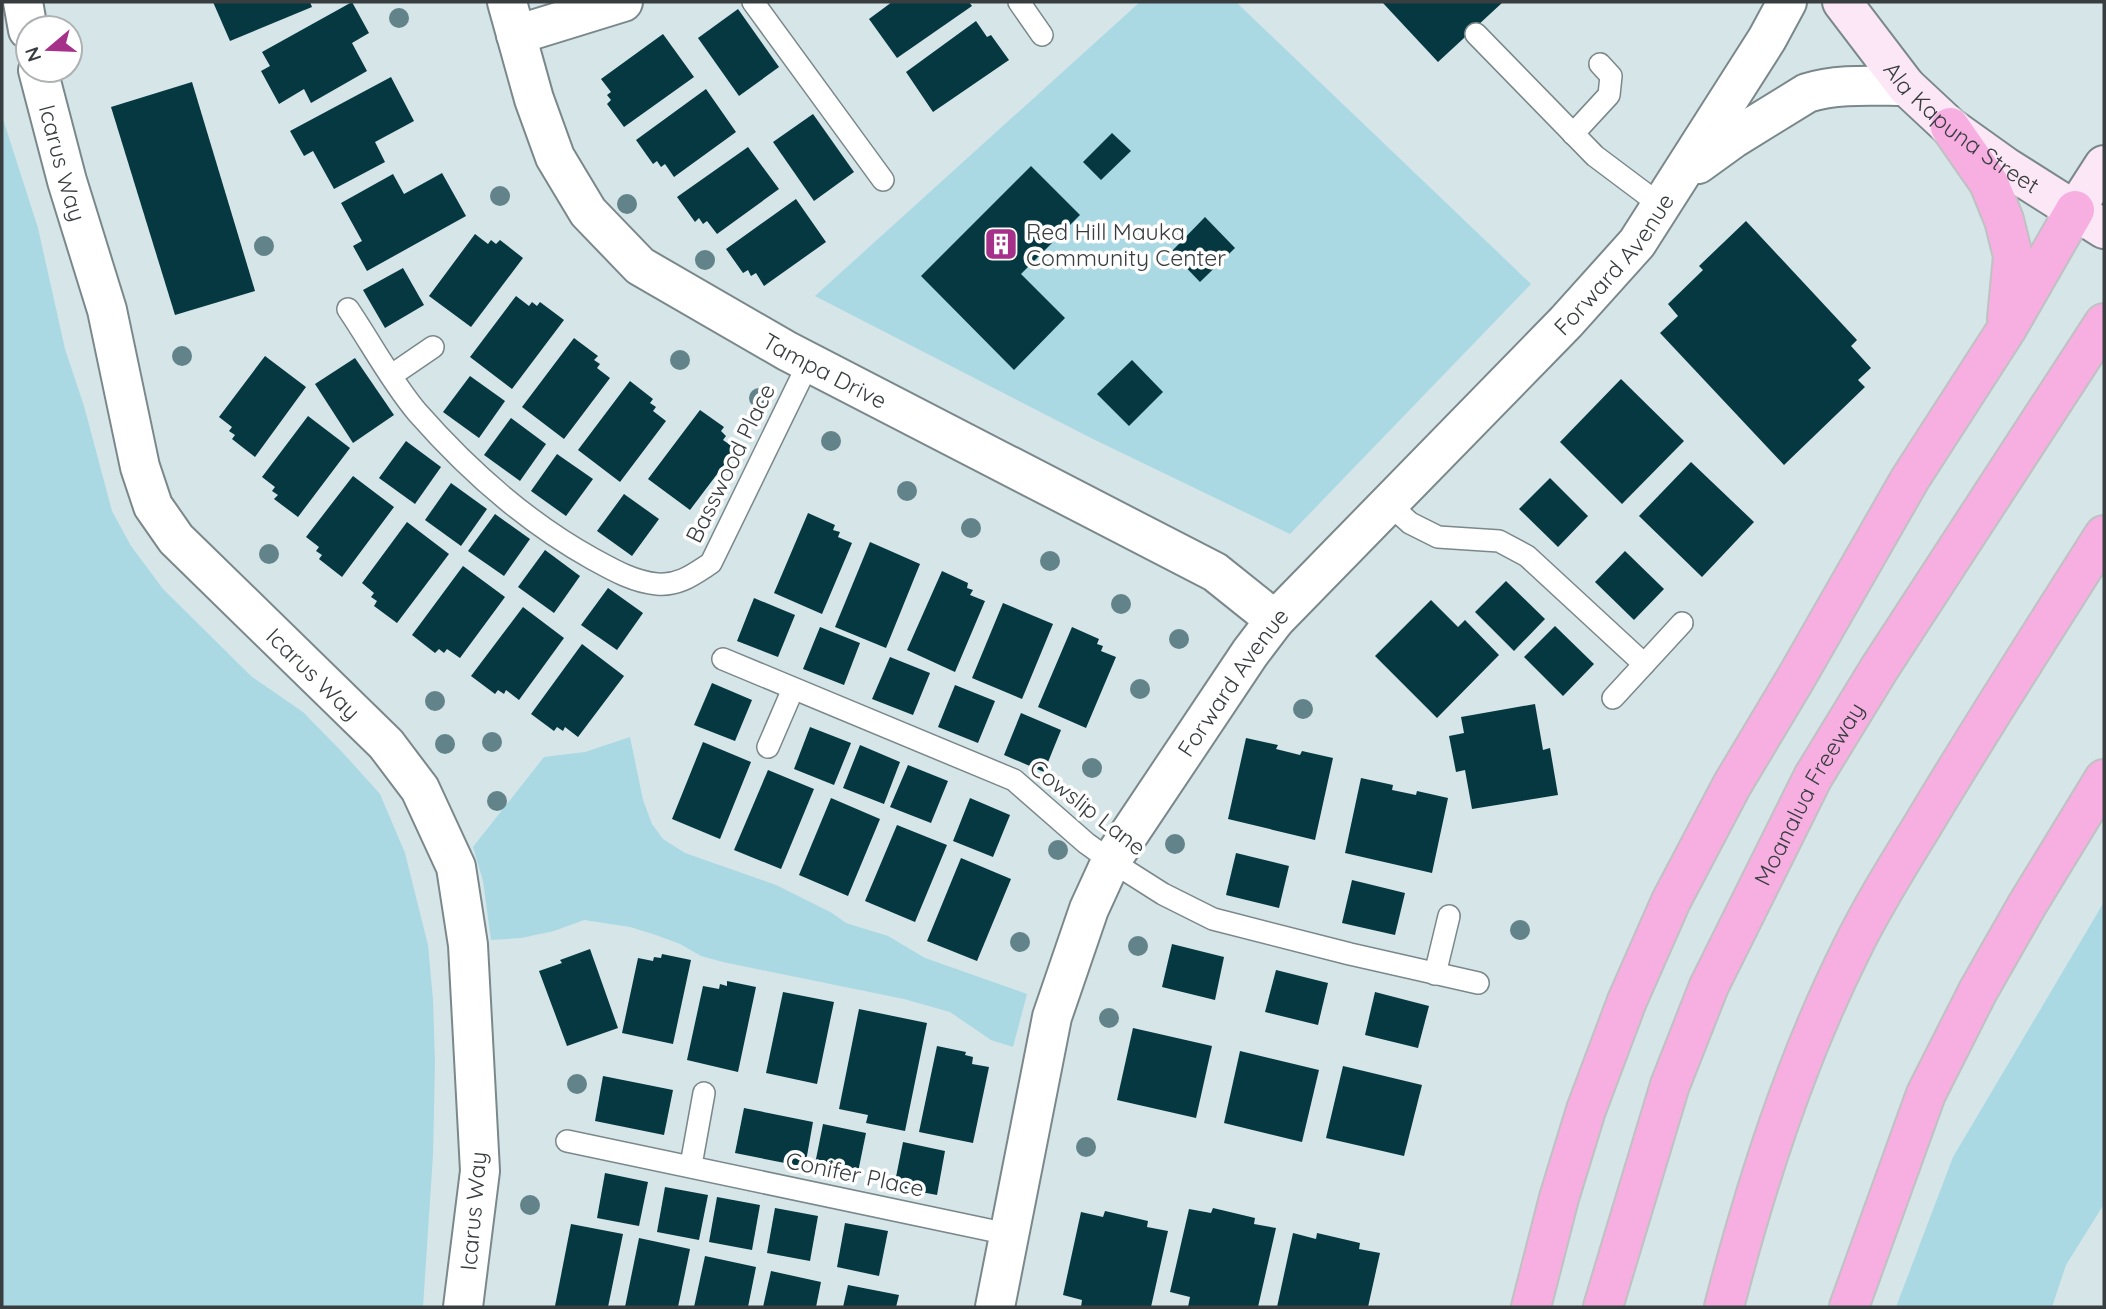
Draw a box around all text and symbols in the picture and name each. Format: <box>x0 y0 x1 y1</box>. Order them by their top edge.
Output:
north arrow <box>14 14 84 84</box>
text: N <box>19 44 47 65</box>
street label: Ala Kapuna Street <box>1878 55 2045 199</box>
street label: Icarus Way <box>33 101 93 225</box>
street label: Forward Avenue <box>1547 187 1680 341</box>
place label: Red Hill Mauka Community Center <box>1026 217 1226 272</box>
building icon: Red Hill Mauka Community Center <box>982 225 1020 263</box>
street label: Tampa Drive <box>758 326 892 415</box>
street label: Basswood Place <box>679 379 781 547</box>
street label: Forward Avenue <box>1171 601 1294 762</box>
street label: Icarus Way <box>261 621 367 726</box>
street label: Moanalua Freeway <box>1747 697 1870 890</box>
street label: Cowslip Lane <box>1024 753 1152 861</box>
street label: Conifer Place <box>783 1145 927 1203</box>
street label: Icarus Way <box>453 1150 493 1272</box>

